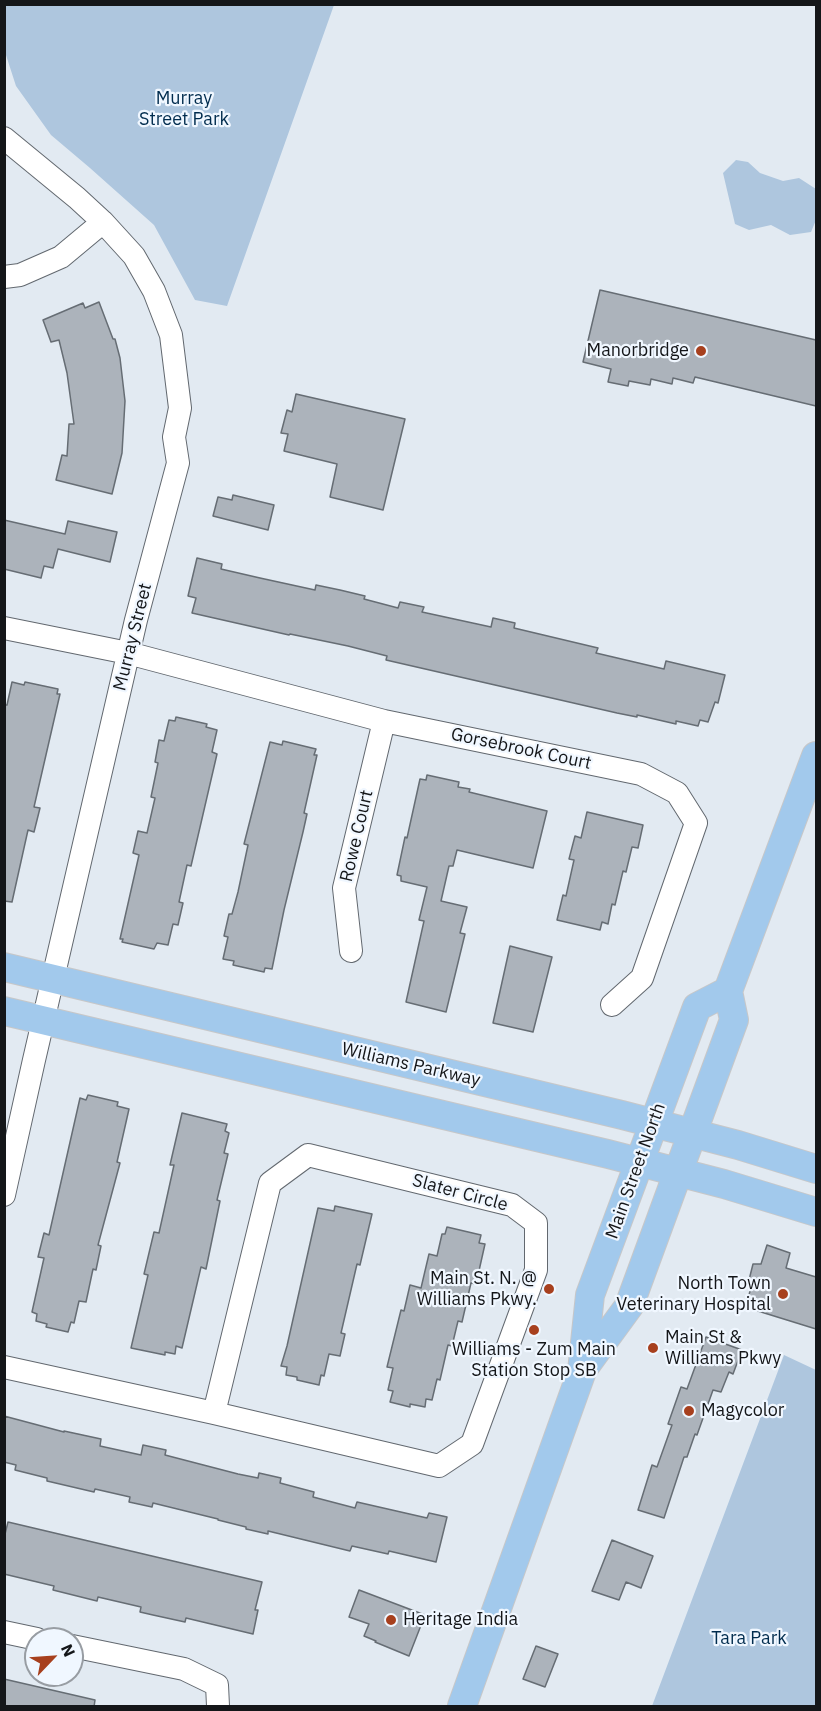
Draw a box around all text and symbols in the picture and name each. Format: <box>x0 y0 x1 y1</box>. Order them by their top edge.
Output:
park label: Murray Street Park <box>139 88 229 130</box>
place label: Manorbridge <box>587 340 689 362</box>
marker: Manorbridge <box>694 344 708 358</box>
street label: Murray Street <box>109 581 157 693</box>
street label: Gorsebrook Court <box>449 724 593 774</box>
street label: Rowe Court <box>336 788 378 884</box>
street label: Williams Parkway <box>340 1039 482 1091</box>
street label: Main Street North <box>601 1100 671 1242</box>
street label: Slater Circle <box>410 1170 510 1216</box>
place label: Main St. N. @ Williams Pkwy. <box>417 1268 537 1310</box>
place label: North Town Veterinary Hospital <box>616 1273 771 1316</box>
marker: Main St. N. @ Williams Pkwy. <box>542 1282 556 1296</box>
marker: North Town Veterinary Hospital <box>776 1287 790 1301</box>
marker: Williams - Zum Main Station Stop SB <box>527 1323 541 1337</box>
place label: Main St & Williams Pkwy <box>665 1327 781 1370</box>
place label: Williams - Zum Main Station Stop SB <box>452 1339 616 1382</box>
marker: Main St & Williams Pkwy <box>646 1341 660 1355</box>
place label: Magycolor <box>701 1400 784 1422</box>
marker: Magycolor <box>682 1404 696 1418</box>
place label: Heritage India <box>403 1609 518 1631</box>
marker: Heritage India <box>384 1613 398 1627</box>
north arrow <box>24 1627 84 1687</box>
park label: Tara Park <box>711 1628 787 1650</box>
text: N <box>57 1641 80 1660</box>

